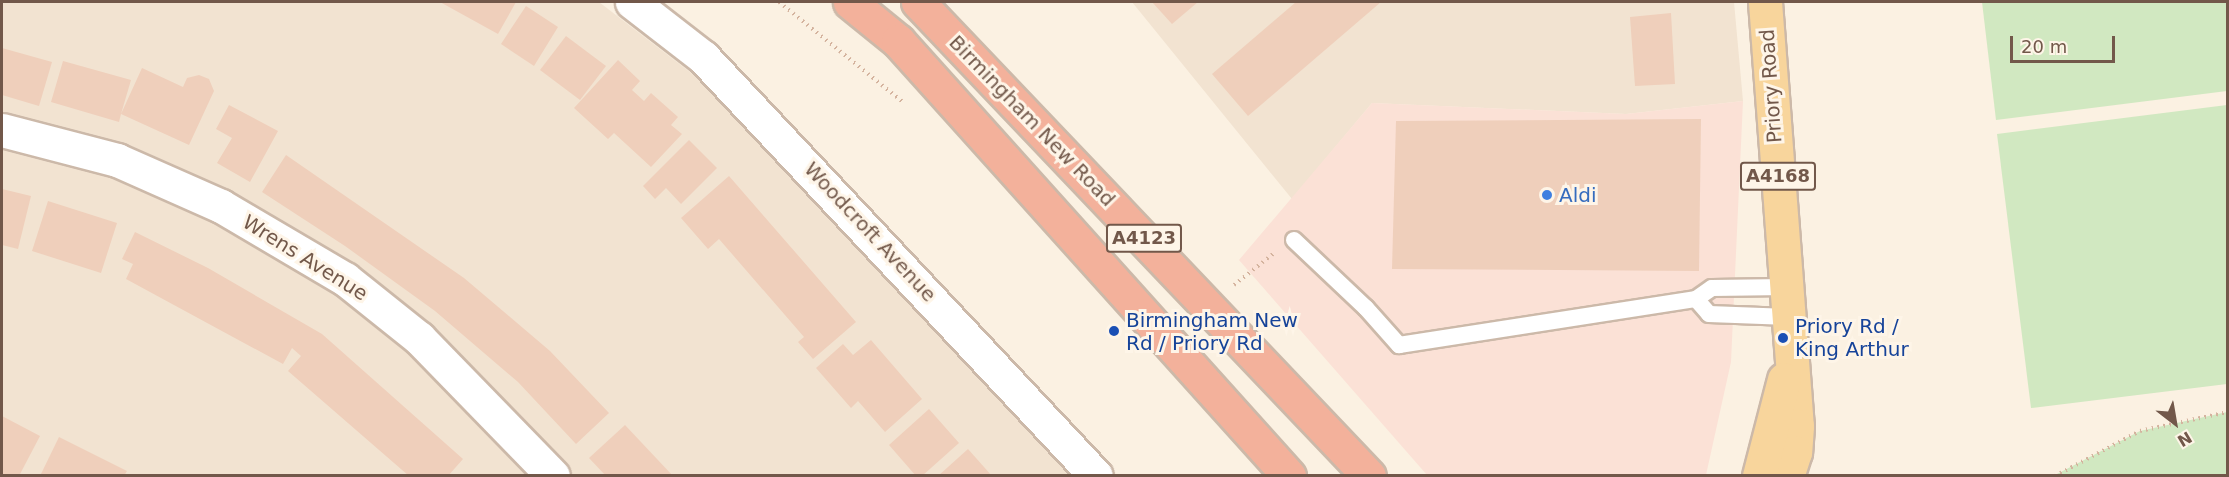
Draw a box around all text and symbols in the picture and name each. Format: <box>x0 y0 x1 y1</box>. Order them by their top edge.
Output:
scale bar <box>2013 24 2118 62</box>
street label: Priory Road <box>1755 28 1787 144</box>
street label: Birmingham New Road <box>944 30 1120 212</box>
text: 20 m <box>2021 36 2067 57</box>
street label: Woodcroft Avenue <box>799 157 941 307</box>
road number: A4168 <box>1739 161 1817 191</box>
place label: Aldi <box>1559 183 1596 207</box>
marker: Aldi <box>1540 188 1554 202</box>
street label: Wrens Avenue <box>238 210 372 306</box>
road number: A4123 <box>1105 223 1183 253</box>
place label: Birmingham New Rd / Priory Rd <box>1126 308 1298 355</box>
place label: Priory Rd / King Arthur <box>1795 314 1909 361</box>
marker: Birmingham New Rd / Priory Rd <box>1107 324 1121 338</box>
marker: Priory Rd / King Arthur <box>1776 331 1790 345</box>
north arrow <box>2145 393 2205 453</box>
text: N <box>2174 427 2195 450</box>

